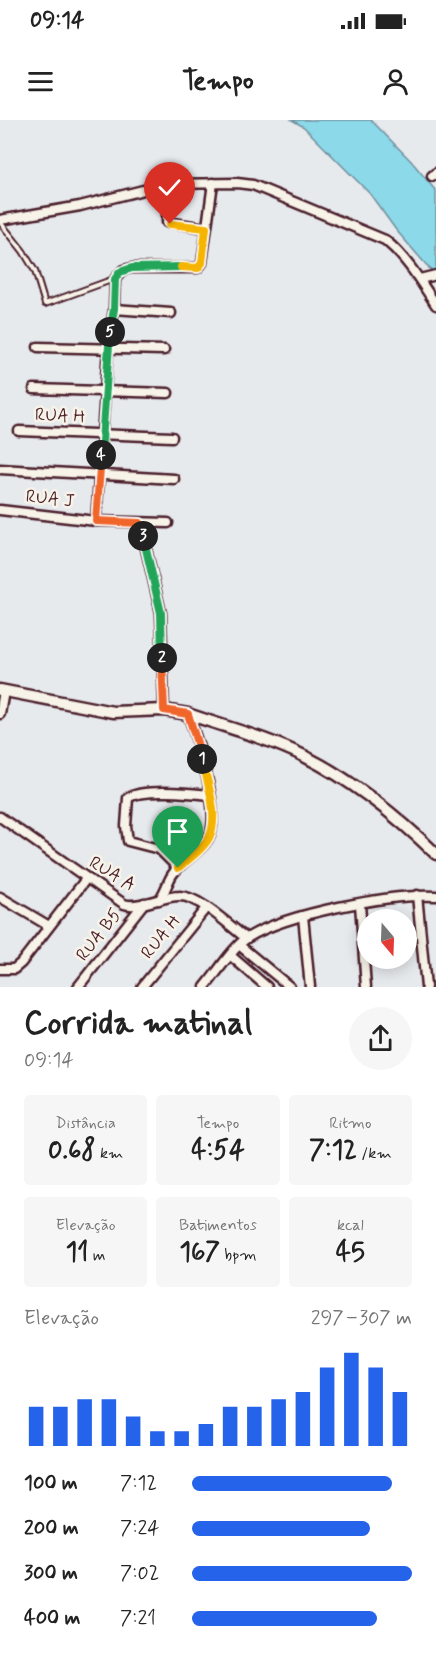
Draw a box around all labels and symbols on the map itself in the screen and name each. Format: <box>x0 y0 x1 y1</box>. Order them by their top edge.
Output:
pin <box>144 162 195 224</box>
pin: 5 <box>95 317 125 347</box>
street label: RUA H <box>35 403 85 429</box>
pin: 4 <box>86 440 116 470</box>
street label: RUA J <box>24 485 76 513</box>
pin: 3 <box>128 521 158 551</box>
pin: 2 <box>147 643 177 673</box>
pin: 1 <box>187 744 217 774</box>
pin <box>152 806 203 868</box>
street label: RUA A <box>84 851 140 897</box>
street label: RUA B5 <box>71 904 127 966</box>
north arrow <box>357 909 417 969</box>
street label: RUA H <box>136 910 186 964</box>

